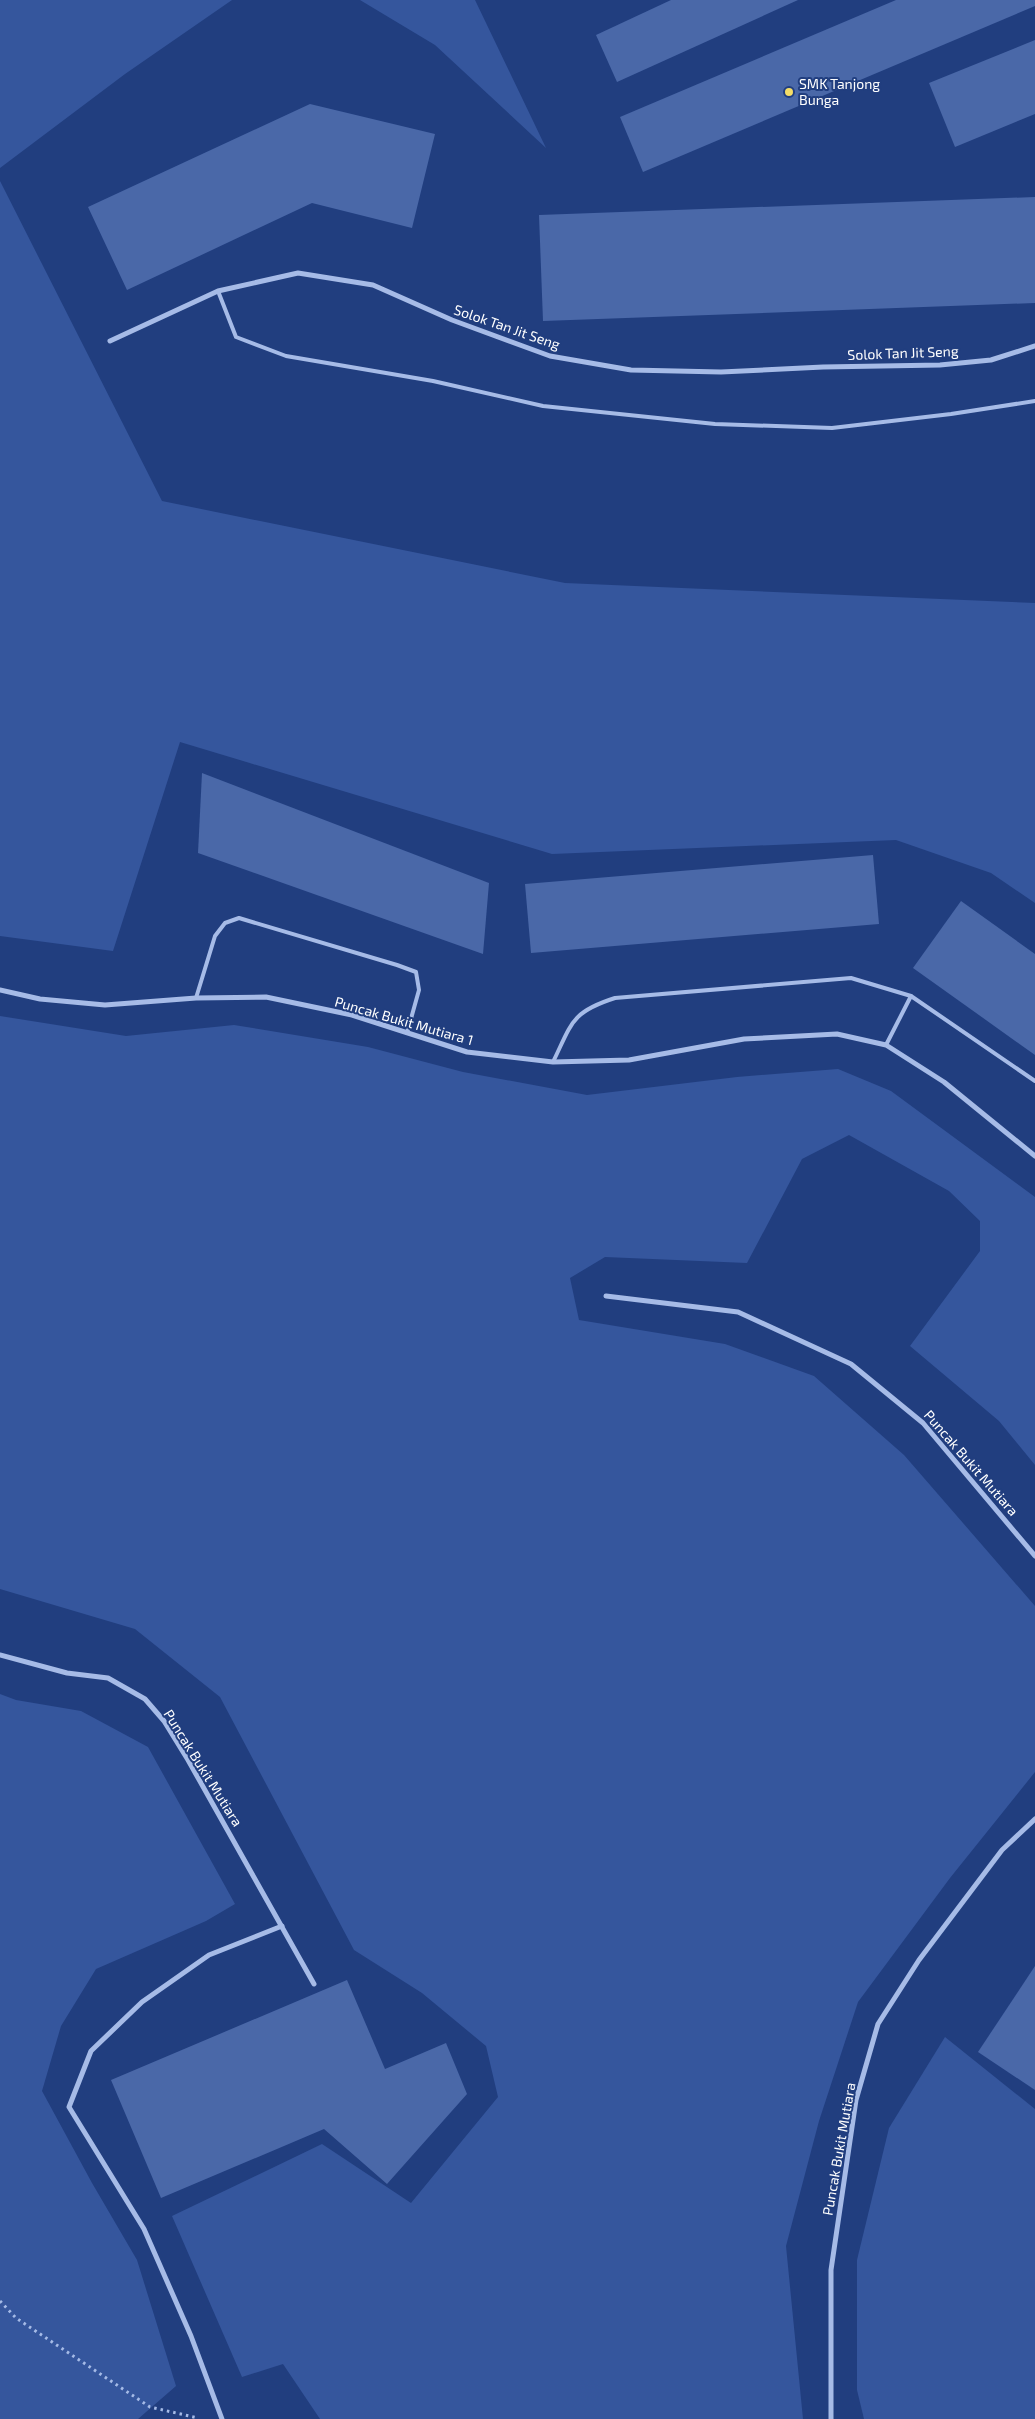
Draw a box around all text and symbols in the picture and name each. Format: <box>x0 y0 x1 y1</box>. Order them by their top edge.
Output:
place label: SMK Tanjong Bunga <box>799 75 880 108</box>
marker: SMK Tanjong Bunga <box>783 86 795 98</box>
street label: Solok Tan Jit Seng <box>452 300 563 353</box>
street label: Solok Tan Jit Seng <box>847 342 959 363</box>
street label: Puncak Bukit Mutiara 1 <box>333 993 475 1048</box>
street label: Puncak Bukit Mutiara <box>921 1406 1022 1519</box>
street label: Puncak Bukit Mutiara <box>161 1706 246 1829</box>
street label: Puncak Bukit Mutiara <box>818 2081 859 2217</box>

